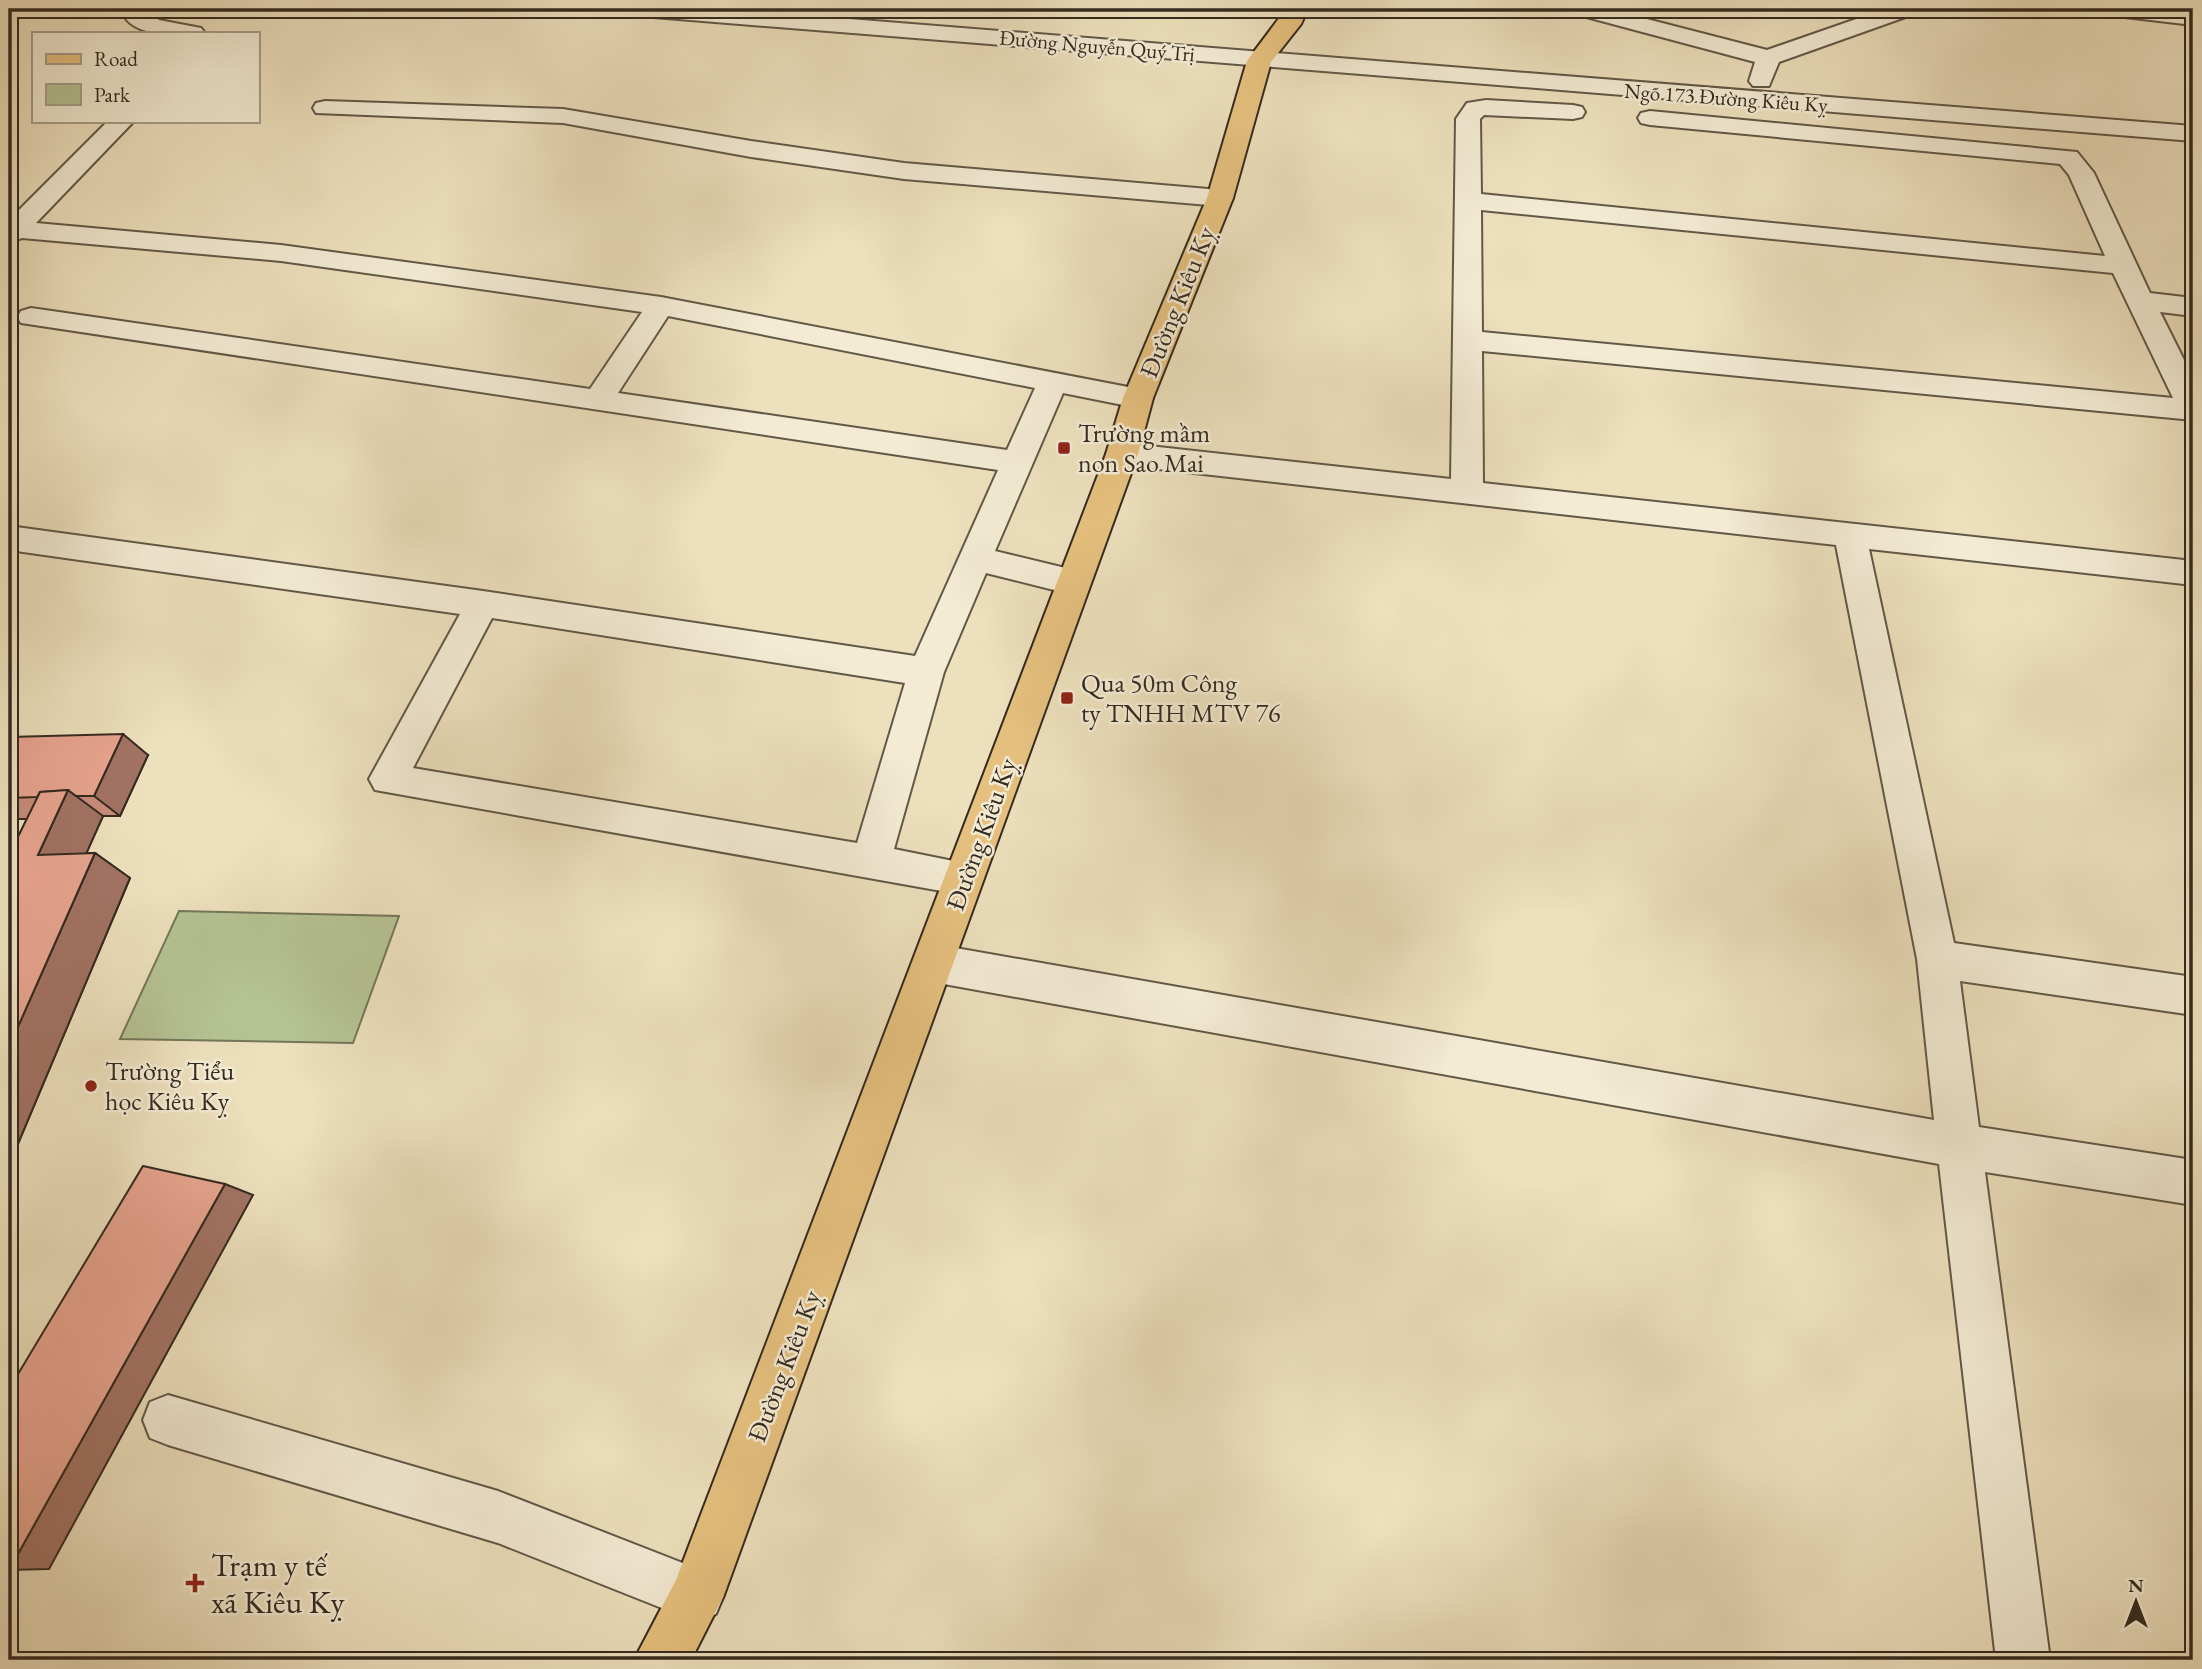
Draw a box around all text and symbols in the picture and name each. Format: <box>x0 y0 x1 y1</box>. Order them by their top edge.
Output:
street label: Đường Nguyễn Quý Trị <box>998 24 1196 68</box>
legend <box>32 32 259 122</box>
text: Road <box>94 45 138 72</box>
street label: Ngõ 173 Đường Kiêu Kỵ <box>1623 77 1829 118</box>
text: Park <box>94 81 131 108</box>
street label: Đường Kiêu Kỵ <box>1131 221 1223 382</box>
place label: Trường mầm non Sao Mai <box>1078 416 1210 480</box>
marker: Trường mầm non Sao Mai <box>1056 440 1072 456</box>
place label: Qua 50m Công ty TNHH MTV 76 <box>1081 666 1281 730</box>
marker: Qua 50m Công ty TNHH MTV 76 <box>1059 690 1075 706</box>
street label: Đường Kiêu Kỵ <box>938 753 1025 915</box>
place label: Trường Tiểu học Kiêu Kỵ <box>105 1054 234 1118</box>
marker: Trường Tiểu học Kiêu Kỵ <box>83 1078 99 1094</box>
street label: Đường Kiêu Kỵ <box>739 1285 829 1447</box>
place label: Trạm y tế xã Kiêu Kỵ <box>211 1544 346 1623</box>
north arrow <box>2100 1568 2170 1638</box>
marker: Trạm y tế xã Kiêu Kỵ <box>185 1573 205 1593</box>
text: N <box>2128 1573 2144 1598</box>

